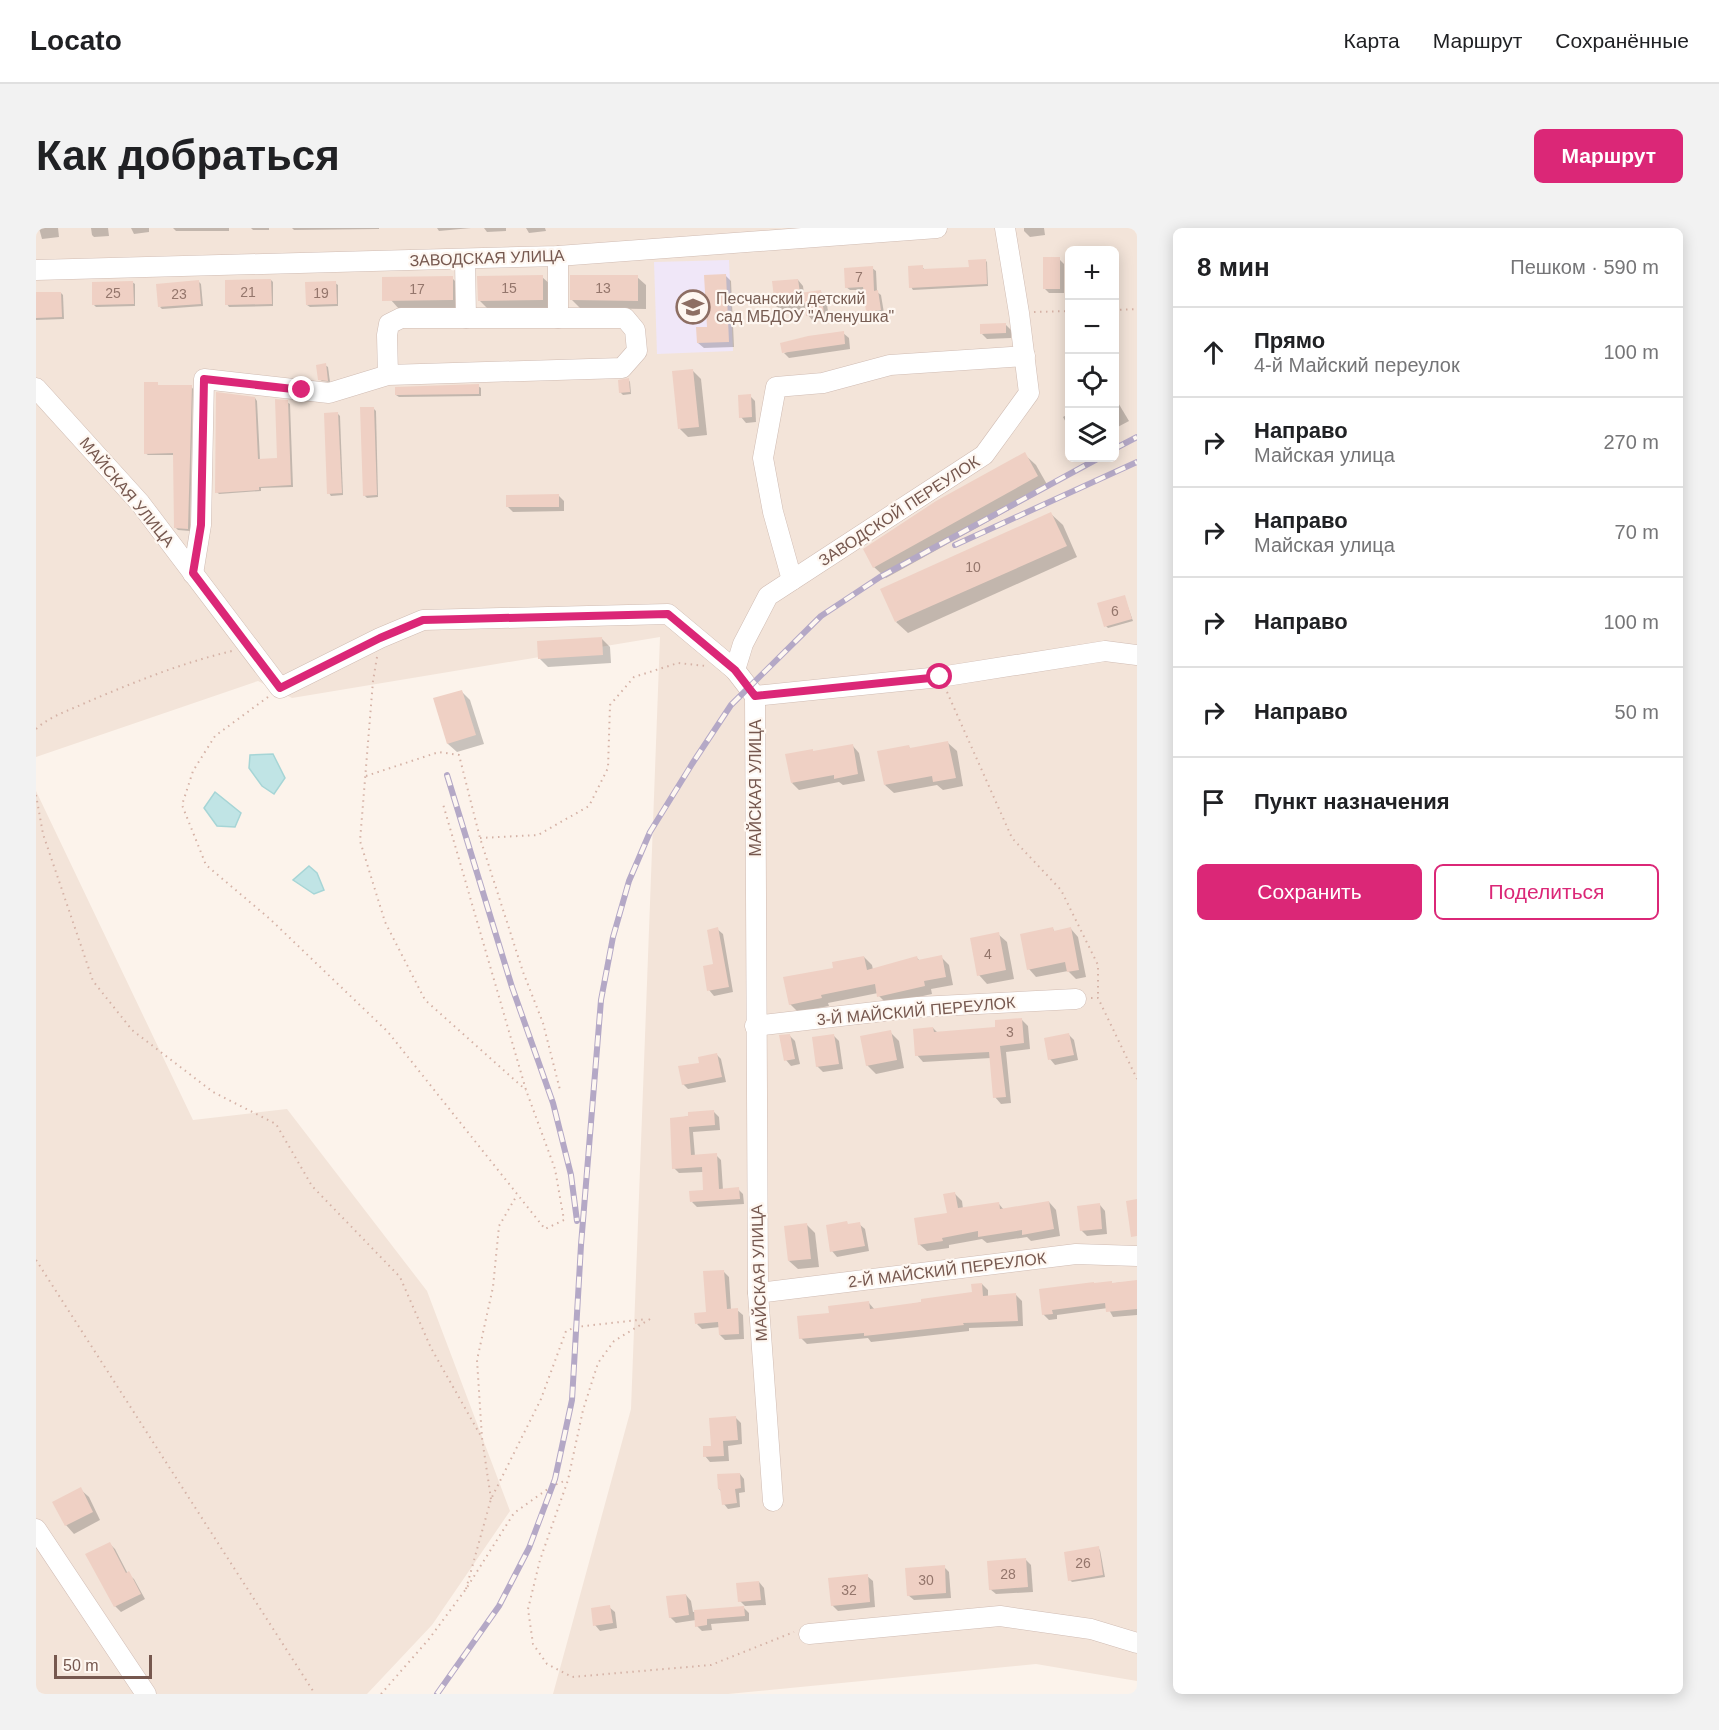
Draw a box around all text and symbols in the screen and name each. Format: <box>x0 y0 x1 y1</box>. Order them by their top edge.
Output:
text: Locato <box>30 25 122 56</box>
text: Карта <box>1344 29 1400 52</box>
text: Маршрут <box>1433 29 1522 52</box>
text: Сохранённые <box>1555 29 1689 52</box>
button: Маршрут <box>1534 129 1683 183</box>
text: Как добраться <box>36 132 340 179</box>
map controls <box>1065 246 1119 462</box>
button: + <box>1065 246 1119 300</box>
street label: ЗАВОДСКАЯ УЛИЦА <box>409 247 565 269</box>
text: 8 мин <box>1197 252 1270 282</box>
text: Пешком · 590 m <box>1510 256 1659 278</box>
house number: 7 <box>855 269 863 285</box>
house number: 15 <box>501 280 517 296</box>
house number: 13 <box>595 280 611 296</box>
house number: 17 <box>409 281 425 297</box>
house number: 21 <box>240 284 256 300</box>
house number: 25 <box>105 285 121 301</box>
house number: 19 <box>313 285 329 301</box>
house number: 23 <box>171 286 187 302</box>
school or university icon: Песчанский детский сад МБДОУ "Аленушка" <box>675 289 711 325</box>
place label: Песчанский детский сад МБДОУ "Аленушка" <box>716 290 894 325</box>
button: − <box>1065 300 1119 354</box>
text: Прямо <box>1254 328 1325 353</box>
icon: ahead <box>1197 336 1230 369</box>
text: 100 m <box>1603 341 1659 363</box>
button: locate <box>1065 354 1119 408</box>
text: 4-й Майский переулок <box>1254 354 1460 376</box>
route end <box>288 376 314 402</box>
button: layers <box>1065 408 1119 462</box>
text: Направо <box>1254 418 1348 443</box>
icon: right <box>1197 426 1230 459</box>
text: 270 m <box>1603 431 1659 453</box>
street label: МАЙСКАЯ УЛИЦА <box>76 433 179 550</box>
text: Майская улица <box>1254 444 1395 466</box>
street label: ЗАВОДСКОЙ ПЕРЕУЛОК <box>815 451 983 569</box>
text: Направо <box>1254 508 1348 533</box>
icon: right <box>1197 516 1230 549</box>
text: 70 m <box>1615 521 1659 543</box>
text: Майская улица <box>1254 534 1395 556</box>
house number: 10 <box>965 559 981 575</box>
house number: 6 <box>1111 603 1119 619</box>
icon: right <box>1197 606 1230 639</box>
text: Направо <box>1254 609 1348 634</box>
text: 100 m <box>1603 611 1659 633</box>
route start <box>926 663 952 689</box>
icon: right <box>1197 696 1230 729</box>
text: Направо <box>1254 699 1348 724</box>
text: 50 m <box>1615 701 1659 723</box>
street label: МАЙСКАЯ УЛИЦА <box>746 719 764 857</box>
icon: arrive <box>1197 786 1230 819</box>
text: Пункт назначения <box>1254 789 1450 814</box>
button: Сохранить <box>1197 864 1422 920</box>
button: Поделиться <box>1434 864 1659 920</box>
house number: 4 <box>984 946 992 962</box>
street label: 3-Й МАЙСКИЙ ПЕРЕУЛОК <box>816 993 1017 1028</box>
house number: 3 <box>1006 1024 1014 1040</box>
street label: МАЙСКАЯ УЛИЦА <box>747 1204 770 1342</box>
street label: 2-Й МАЙСКИЙ ПЕРЕУЛОК <box>847 1248 1048 1291</box>
house number: 26 <box>1075 1555 1091 1571</box>
house number: 28 <box>1000 1566 1016 1582</box>
house number: 30 <box>918 1572 934 1588</box>
house number: 32 <box>841 1582 857 1598</box>
scale bar <box>54 1652 152 1680</box>
text: 50 m <box>63 1657 99 1674</box>

